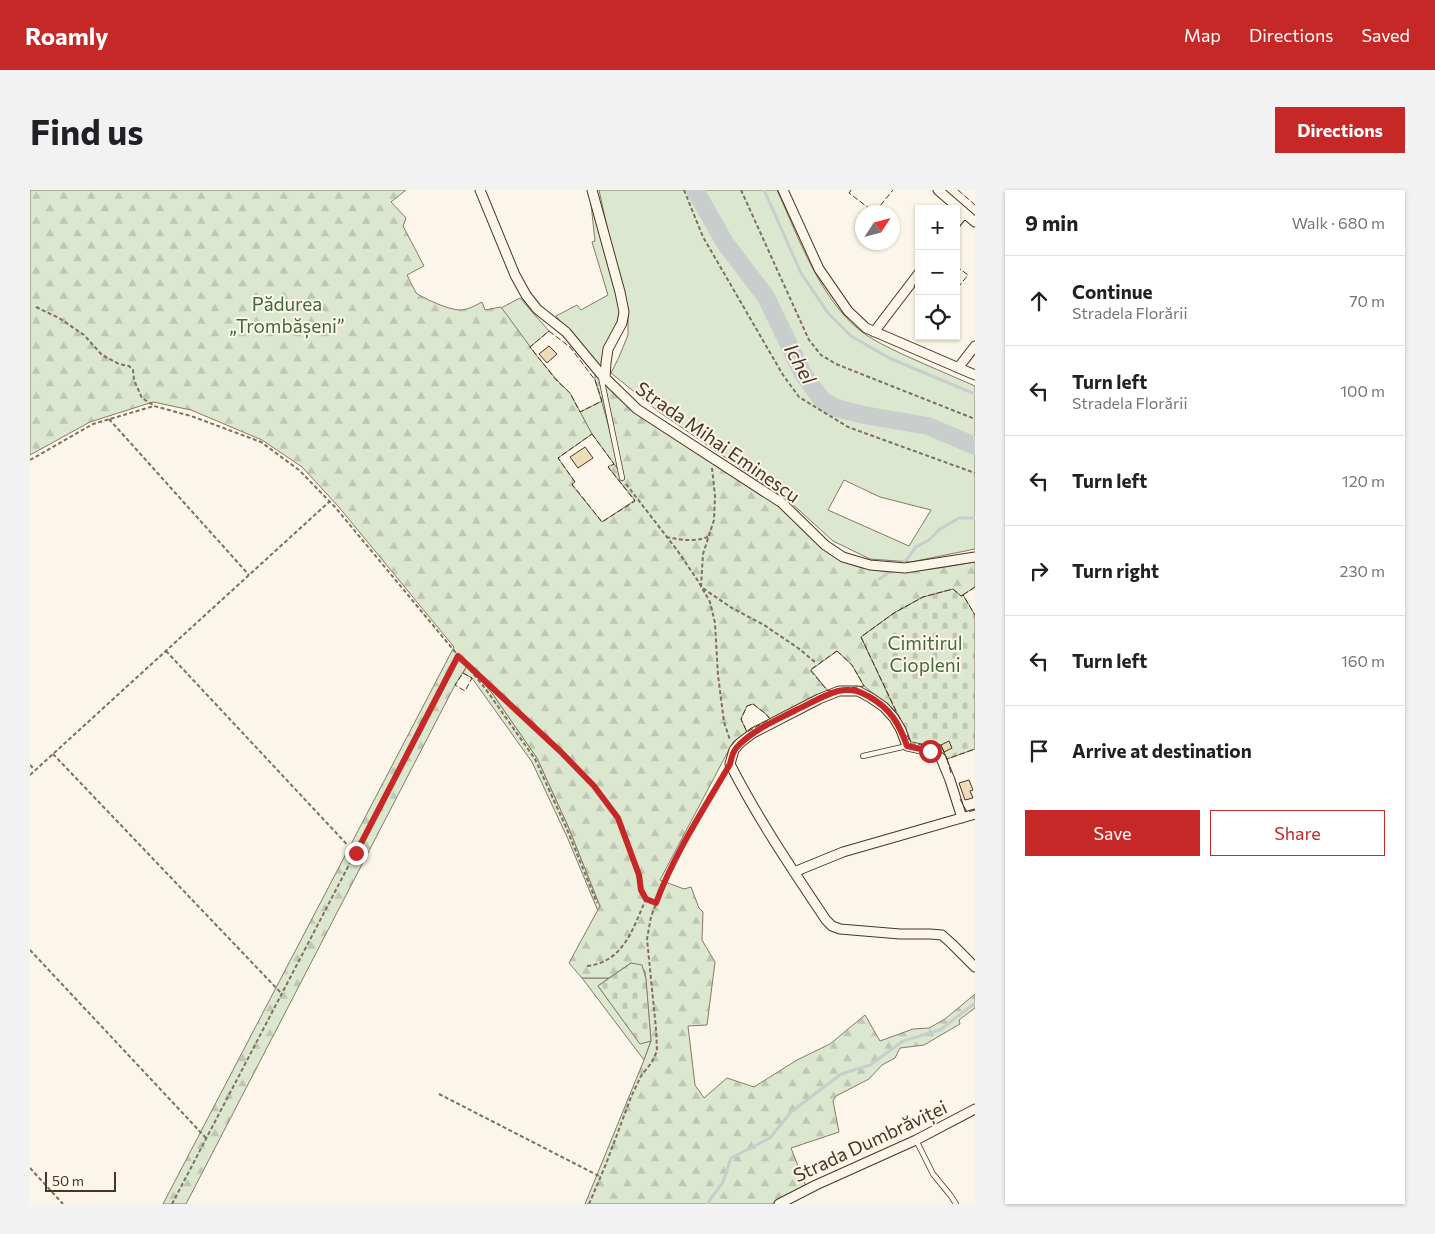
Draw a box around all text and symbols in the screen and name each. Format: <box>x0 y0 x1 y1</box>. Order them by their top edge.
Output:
text: Roamly <box>25 21 108 50</box>
text: Map <box>1184 24 1221 46</box>
text: Directions <box>1249 24 1333 46</box>
text: Saved <box>1361 24 1410 46</box>
button: Directions <box>1275 107 1405 153</box>
text: Find us <box>30 109 144 152</box>
north arrow <box>855 205 900 250</box>
map controls <box>915 205 960 340</box>
button: + <box>915 205 960 250</box>
text: 9 min <box>1025 210 1078 235</box>
text: Walk · 680 m <box>1292 213 1385 232</box>
button: − <box>915 250 960 295</box>
text: Continue <box>1072 280 1152 303</box>
icon: ahead <box>1025 287 1053 315</box>
text: 70 m <box>1349 291 1385 310</box>
park label: Pădurea „Trombășeni” <box>229 292 345 339</box>
button: locate <box>915 295 960 340</box>
text: Stradela Florării <box>1072 303 1188 322</box>
water label: Ichel <box>780 339 822 389</box>
text: Turn left <box>1072 370 1147 393</box>
street label: Strada Mihai Eminescu <box>632 376 805 507</box>
icon: left <box>1025 377 1053 405</box>
text: 100 m <box>1340 381 1385 400</box>
text: Stradela Florării <box>1072 393 1188 412</box>
icon: left <box>1025 467 1053 495</box>
text: Turn left <box>1072 469 1147 492</box>
text: 120 m <box>1342 471 1385 490</box>
icon: right <box>1025 557 1053 585</box>
text: Turn right <box>1072 559 1159 582</box>
text: 230 m <box>1340 561 1385 580</box>
park label: Cimitirul Ciopleni <box>887 631 963 676</box>
icon: left <box>1025 647 1053 675</box>
text: Turn left <box>1072 649 1147 672</box>
text: 160 m <box>1341 651 1385 670</box>
icon: arrive <box>1025 737 1053 765</box>
text: Arrive at destination <box>1072 739 1252 762</box>
route start <box>919 740 942 763</box>
button: Save <box>1025 810 1200 856</box>
button: Share <box>1210 810 1385 856</box>
route end <box>345 842 368 865</box>
street label: Strada Dumbrăviței <box>789 1095 951 1188</box>
scale bar <box>45 1169 116 1192</box>
text: 50 m <box>52 1172 84 1189</box>

